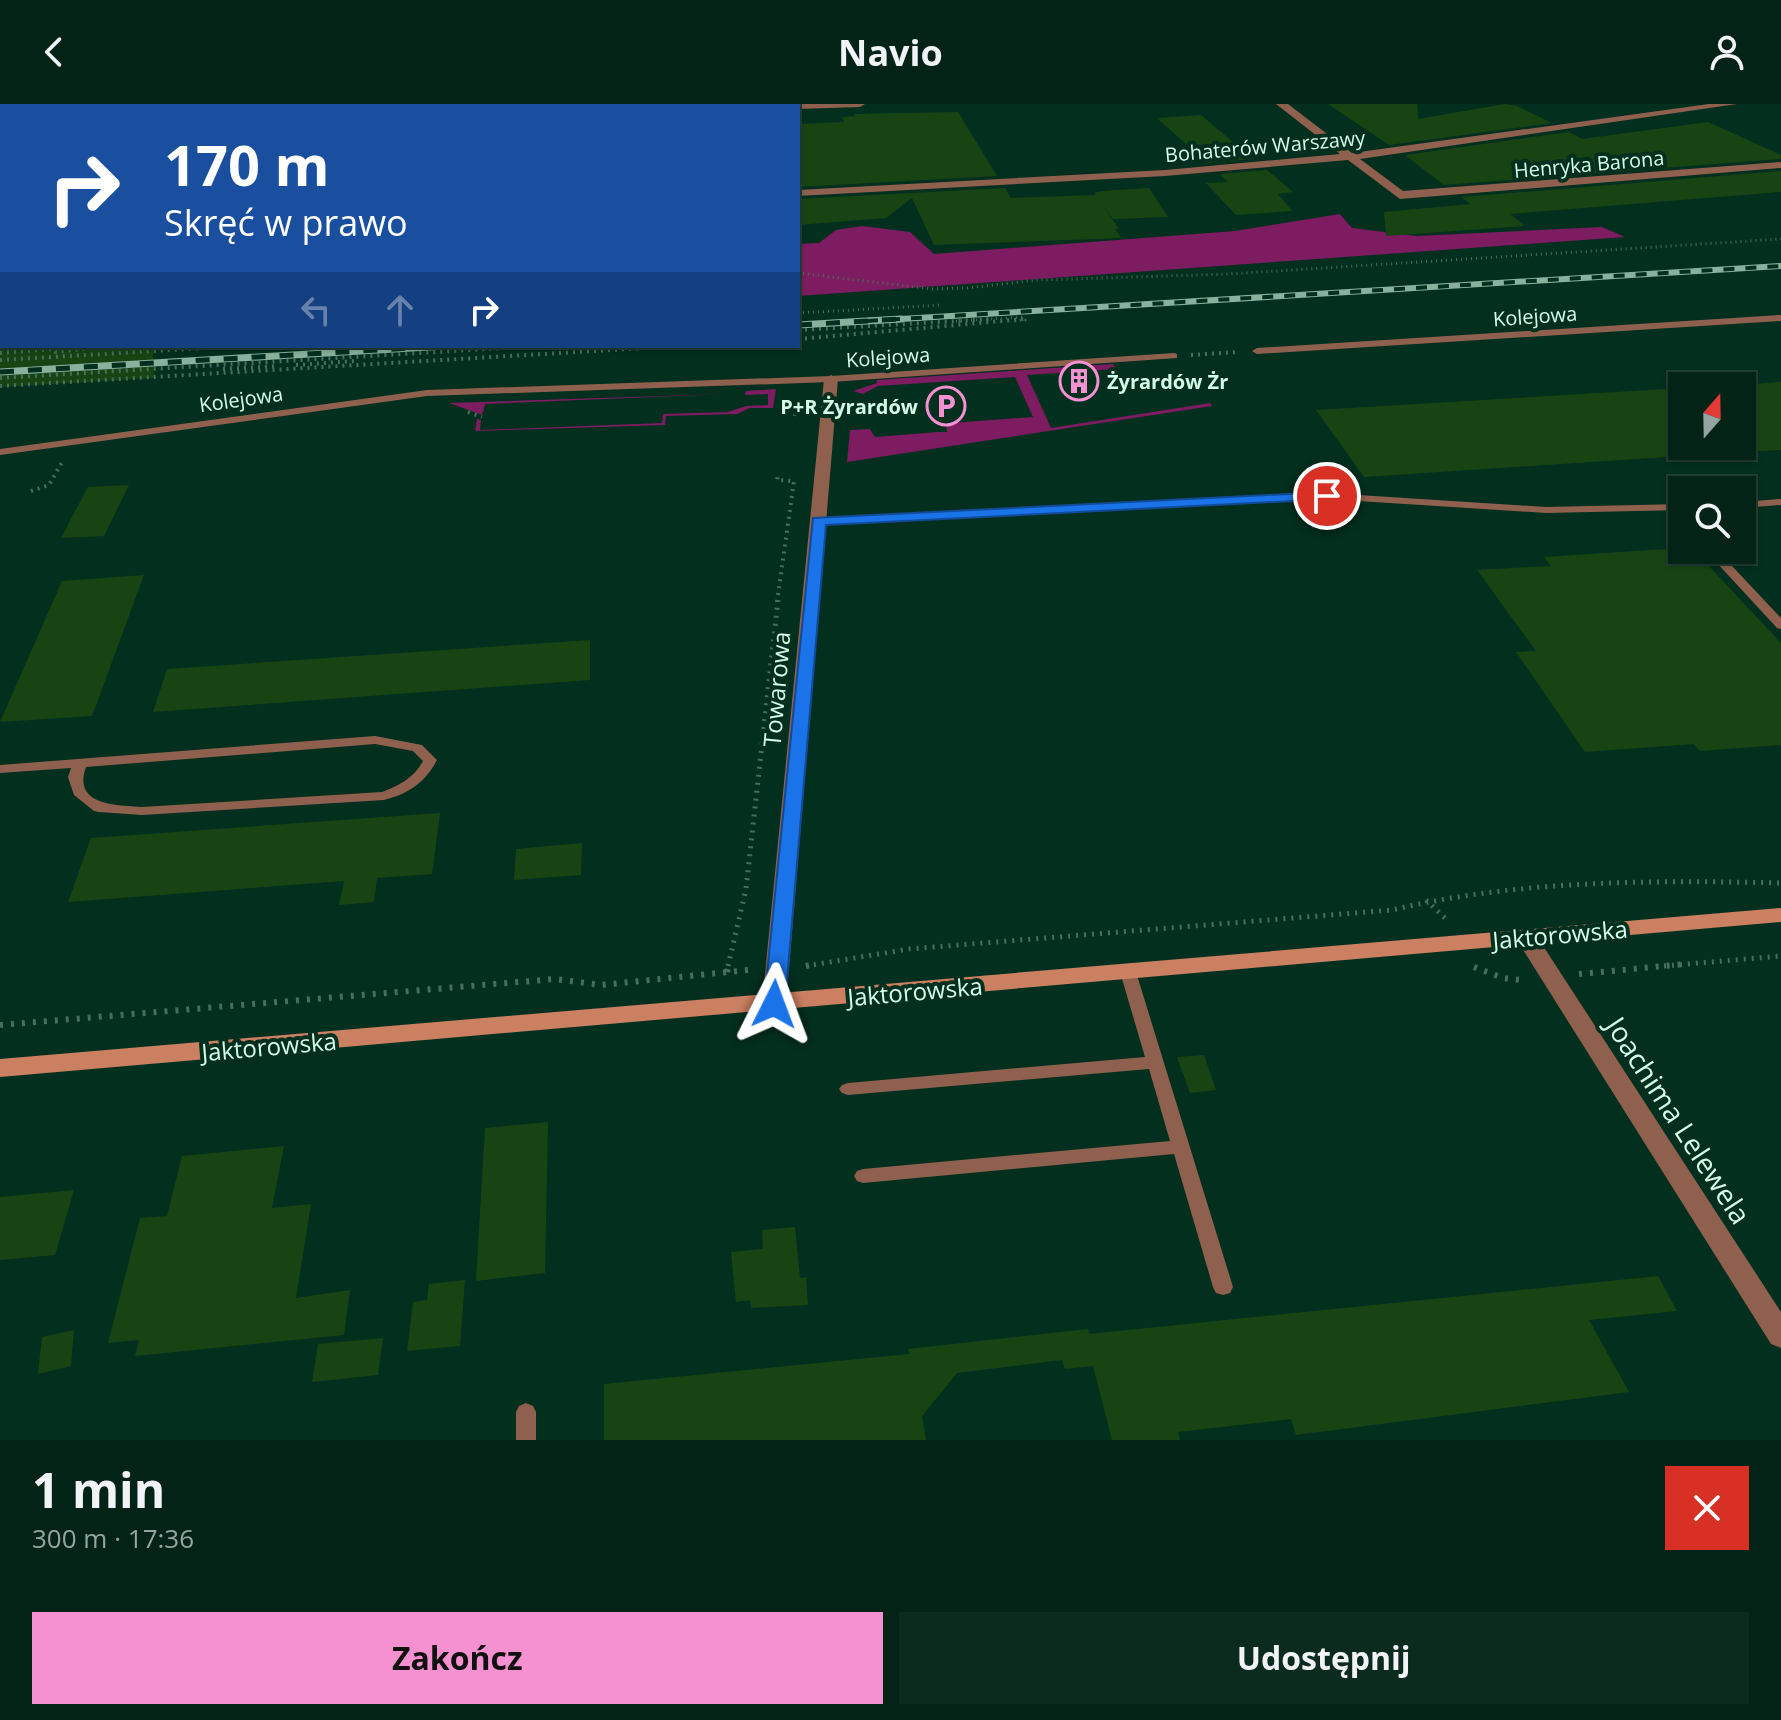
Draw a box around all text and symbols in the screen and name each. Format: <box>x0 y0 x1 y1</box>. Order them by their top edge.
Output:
text: Navio <box>838 28 943 77</box>
icon: back <box>32 30 76 74</box>
icon: person <box>1705 30 1749 74</box>
street label: Bohaterów Warszawy <box>1164 124 1367 168</box>
text: 170 m <box>164 126 330 202</box>
icon: right <box>32 136 136 240</box>
street label: Henryka Barona <box>1513 144 1665 184</box>
text: Skręć w prawo <box>164 198 408 247</box>
icon: left <box>294 288 338 332</box>
icon: ahead <box>378 288 422 332</box>
icon: right <box>462 288 506 332</box>
street label: Kolejowa <box>1492 300 1578 332</box>
street label: Kolejowa <box>845 341 931 373</box>
building icon: Żyrardów Żr <box>1058 360 1100 402</box>
place label: Żyrardów Żr <box>1107 368 1228 395</box>
north arrow <box>1668 372 1756 460</box>
map controls <box>1668 372 1756 564</box>
street label: Kolejowa <box>197 380 285 418</box>
parking icon: P+R Żyrardów <box>925 385 967 427</box>
place label: P+R Żyrardów <box>780 393 918 420</box>
pin <box>1293 462 1361 530</box>
icon: arrive <box>1305 474 1349 518</box>
button: search <box>1668 476 1756 564</box>
street label: Towarowa <box>755 630 797 748</box>
street label: Jaktorowska <box>1489 912 1629 957</box>
position arrow <box>732 962 816 1046</box>
street label: Jaktorowska <box>844 969 984 1014</box>
street label: Joachima Lelewela <box>1596 1007 1760 1231</box>
street label: Jaktorowska <box>198 1024 338 1069</box>
text: 1 min <box>32 1457 165 1522</box>
button: close <box>1665 1466 1749 1550</box>
text: 300 m · 17:36 <box>32 1520 194 1556</box>
button: Zakończ <box>32 1612 883 1704</box>
button: Udostępnij <box>899 1612 1749 1704</box>

